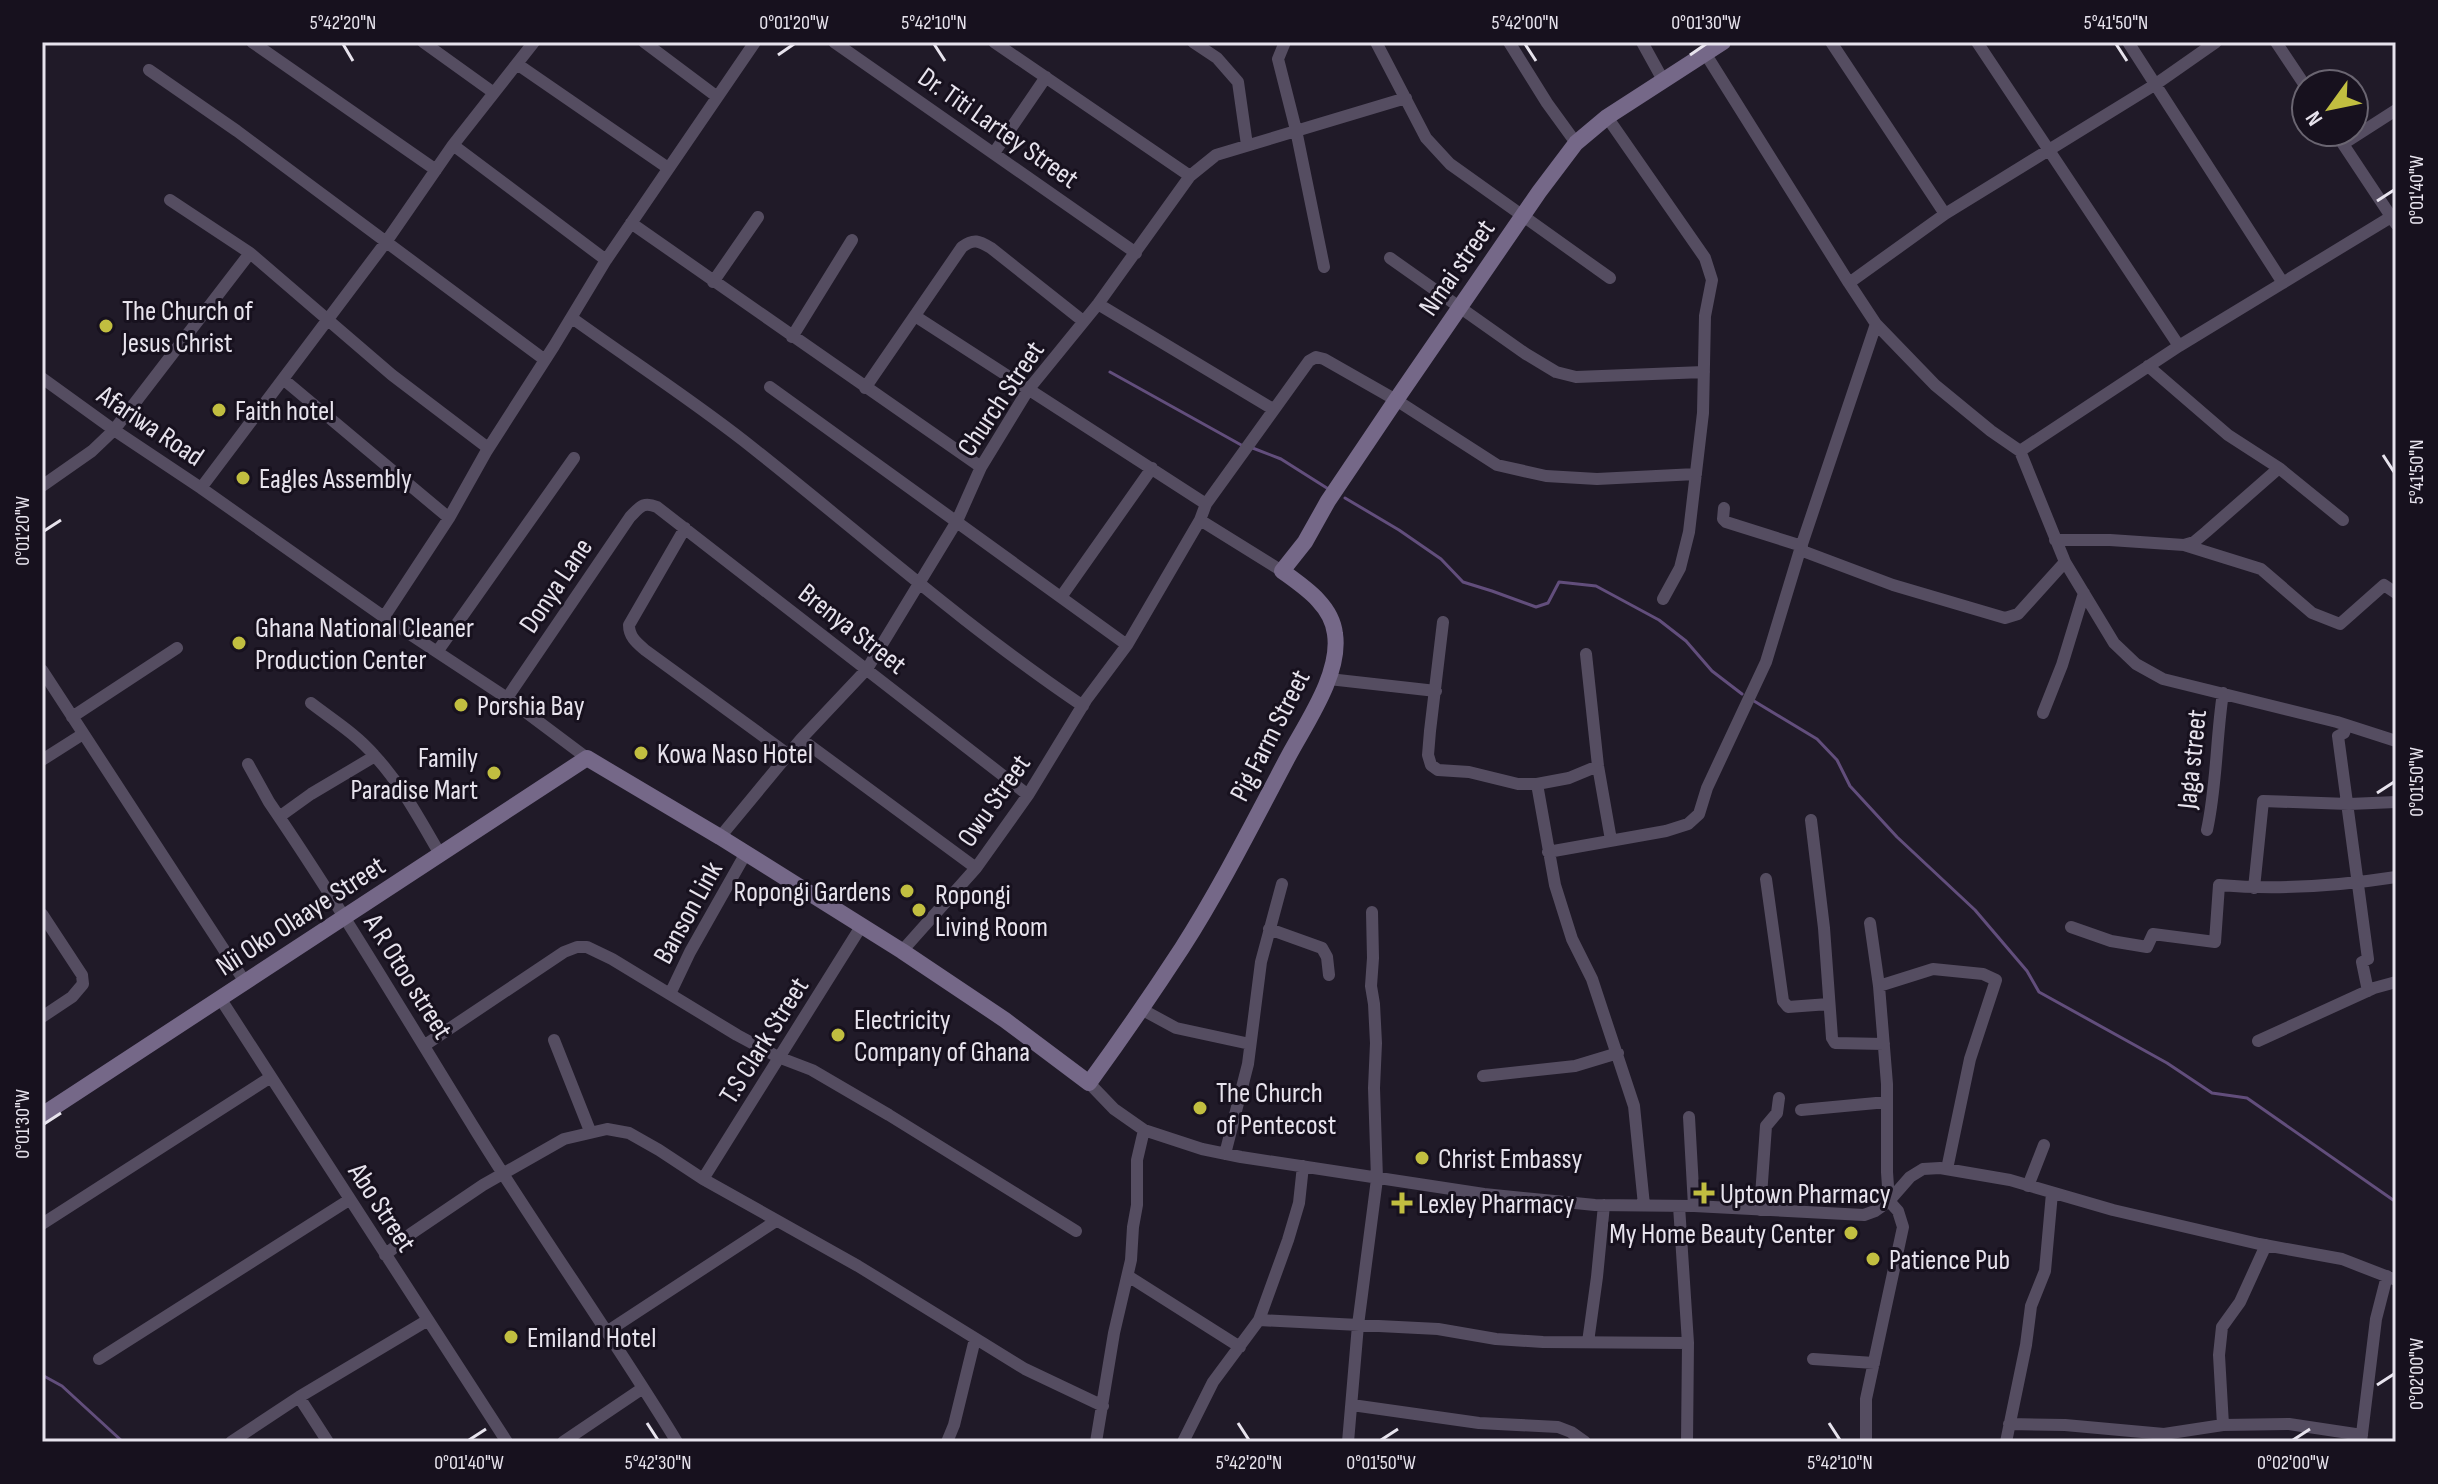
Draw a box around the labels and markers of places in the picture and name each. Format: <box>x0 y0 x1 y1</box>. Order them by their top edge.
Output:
place label: The Church of Jesus Christ <box>121 295 254 360</box>
marker: The Church of Jesus Christ <box>97 317 115 335</box>
place label: Faith hotel <box>235 395 334 428</box>
marker: Faith hotel <box>210 401 228 419</box>
place label: Eagles Assembly <box>259 463 412 496</box>
marker: Eagles Assembly <box>234 469 252 487</box>
place label: Ghana National Cleaner Production Center <box>255 612 474 677</box>
marker: Ghana National Cleaner Production Center <box>230 634 248 652</box>
place label: Porshia Bay <box>477 690 585 723</box>
marker: Porshia Bay <box>452 696 470 714</box>
place label: Kowa Naso Hotel <box>657 738 813 771</box>
place label: Family Paradise Mart <box>350 742 478 807</box>
marker: Kowa Naso Hotel <box>632 744 650 762</box>
marker: Family Paradise Mart <box>485 764 503 782</box>
place label: Ropongi Gardens <box>734 876 891 909</box>
place label: Ropongi Living Room <box>935 879 1048 944</box>
marker: Ropongi Gardens <box>898 882 916 900</box>
marker: Ropongi Living Room <box>910 901 928 919</box>
place label: Electricity Company of Ghana <box>854 1004 1030 1069</box>
marker: Electricity Company of Ghana <box>829 1026 847 1044</box>
place label: The Church of Pentecost <box>1216 1077 1336 1142</box>
marker: The Church of Pentecost <box>1191 1099 1209 1117</box>
place label: Christ Embassy <box>1438 1143 1582 1176</box>
marker: Christ Embassy <box>1413 1149 1431 1167</box>
place label: Uptown Pharmacy <box>1720 1178 1891 1211</box>
marker: Uptown Pharmacy <box>1695 1184 1713 1202</box>
place label: Lexley Pharmacy <box>1418 1188 1575 1221</box>
marker: Lexley Pharmacy <box>1393 1194 1411 1212</box>
place label: My Home Beauty Center <box>1609 1218 1835 1251</box>
marker: My Home Beauty Center <box>1842 1224 1860 1242</box>
place label: Patience Pub <box>1889 1244 2010 1277</box>
marker: Patience Pub <box>1864 1250 1882 1268</box>
place label: Emiland Hotel <box>527 1322 656 1355</box>
marker: Emiland Hotel <box>502 1328 520 1346</box>

